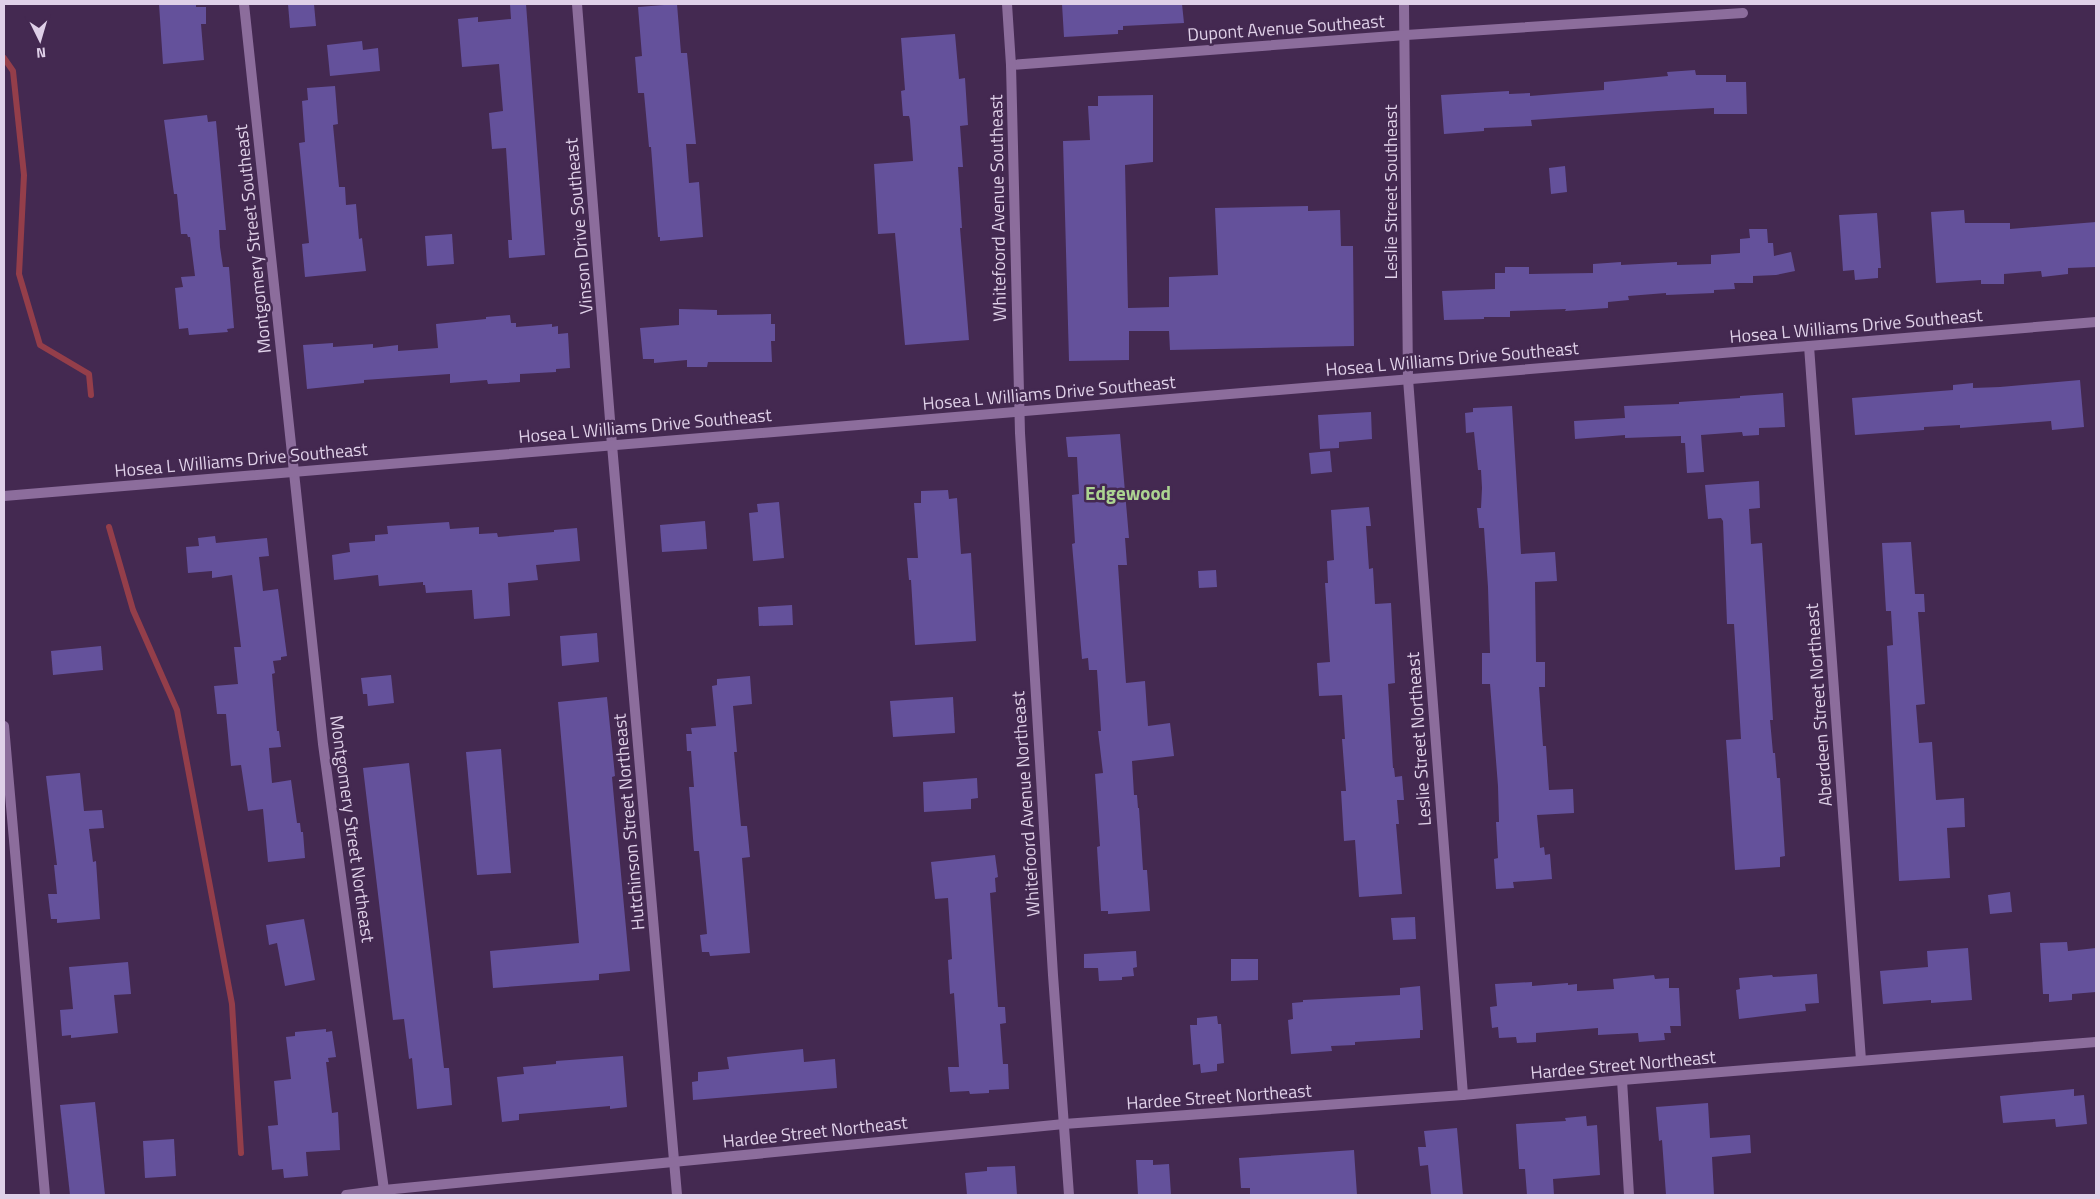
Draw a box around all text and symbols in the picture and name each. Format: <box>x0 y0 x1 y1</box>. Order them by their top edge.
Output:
street label: Dupont Avenue Southeast <box>1186 7 1386 48</box>
north arrow <box>15 15 65 65</box>
text: N <box>35 43 47 64</box>
street label: Whitefoord Avenue Southeast <box>982 94 1013 322</box>
street label: Leslie Street Southeast <box>1377 104 1404 280</box>
street label: Montgomery Street Southeast <box>227 122 278 355</box>
street label: Vinson Drive Southeast <box>557 136 600 315</box>
street label: Hosea L Williams Drive Southeast <box>1728 301 1984 350</box>
street label: Hosea L Williams Drive Southeast <box>1324 334 1580 383</box>
street label: Hosea L Williams Drive Southeast <box>921 368 1177 417</box>
street label: Hosea L Williams Drive Southeast <box>517 401 773 450</box>
street label: Hosea L Williams Drive Southeast <box>113 435 369 484</box>
district label: Edgewood <box>1085 478 1171 507</box>
street label: Aberdeen Street Northeast <box>1798 602 1839 808</box>
street label: Leslie Street Northeast <box>1399 651 1438 827</box>
street label: Whitefoord Avenue Northeast <box>1004 690 1047 918</box>
street label: Hutchinson Street Northeast <box>606 712 651 932</box>
street label: Montgomery Street Northeast <box>323 714 382 945</box>
street label: Hardee Street Northeast <box>1529 1043 1717 1086</box>
street label: Hardee Street Northeast <box>1125 1077 1313 1116</box>
street label: Hardee Street Northeast <box>721 1108 909 1155</box>

